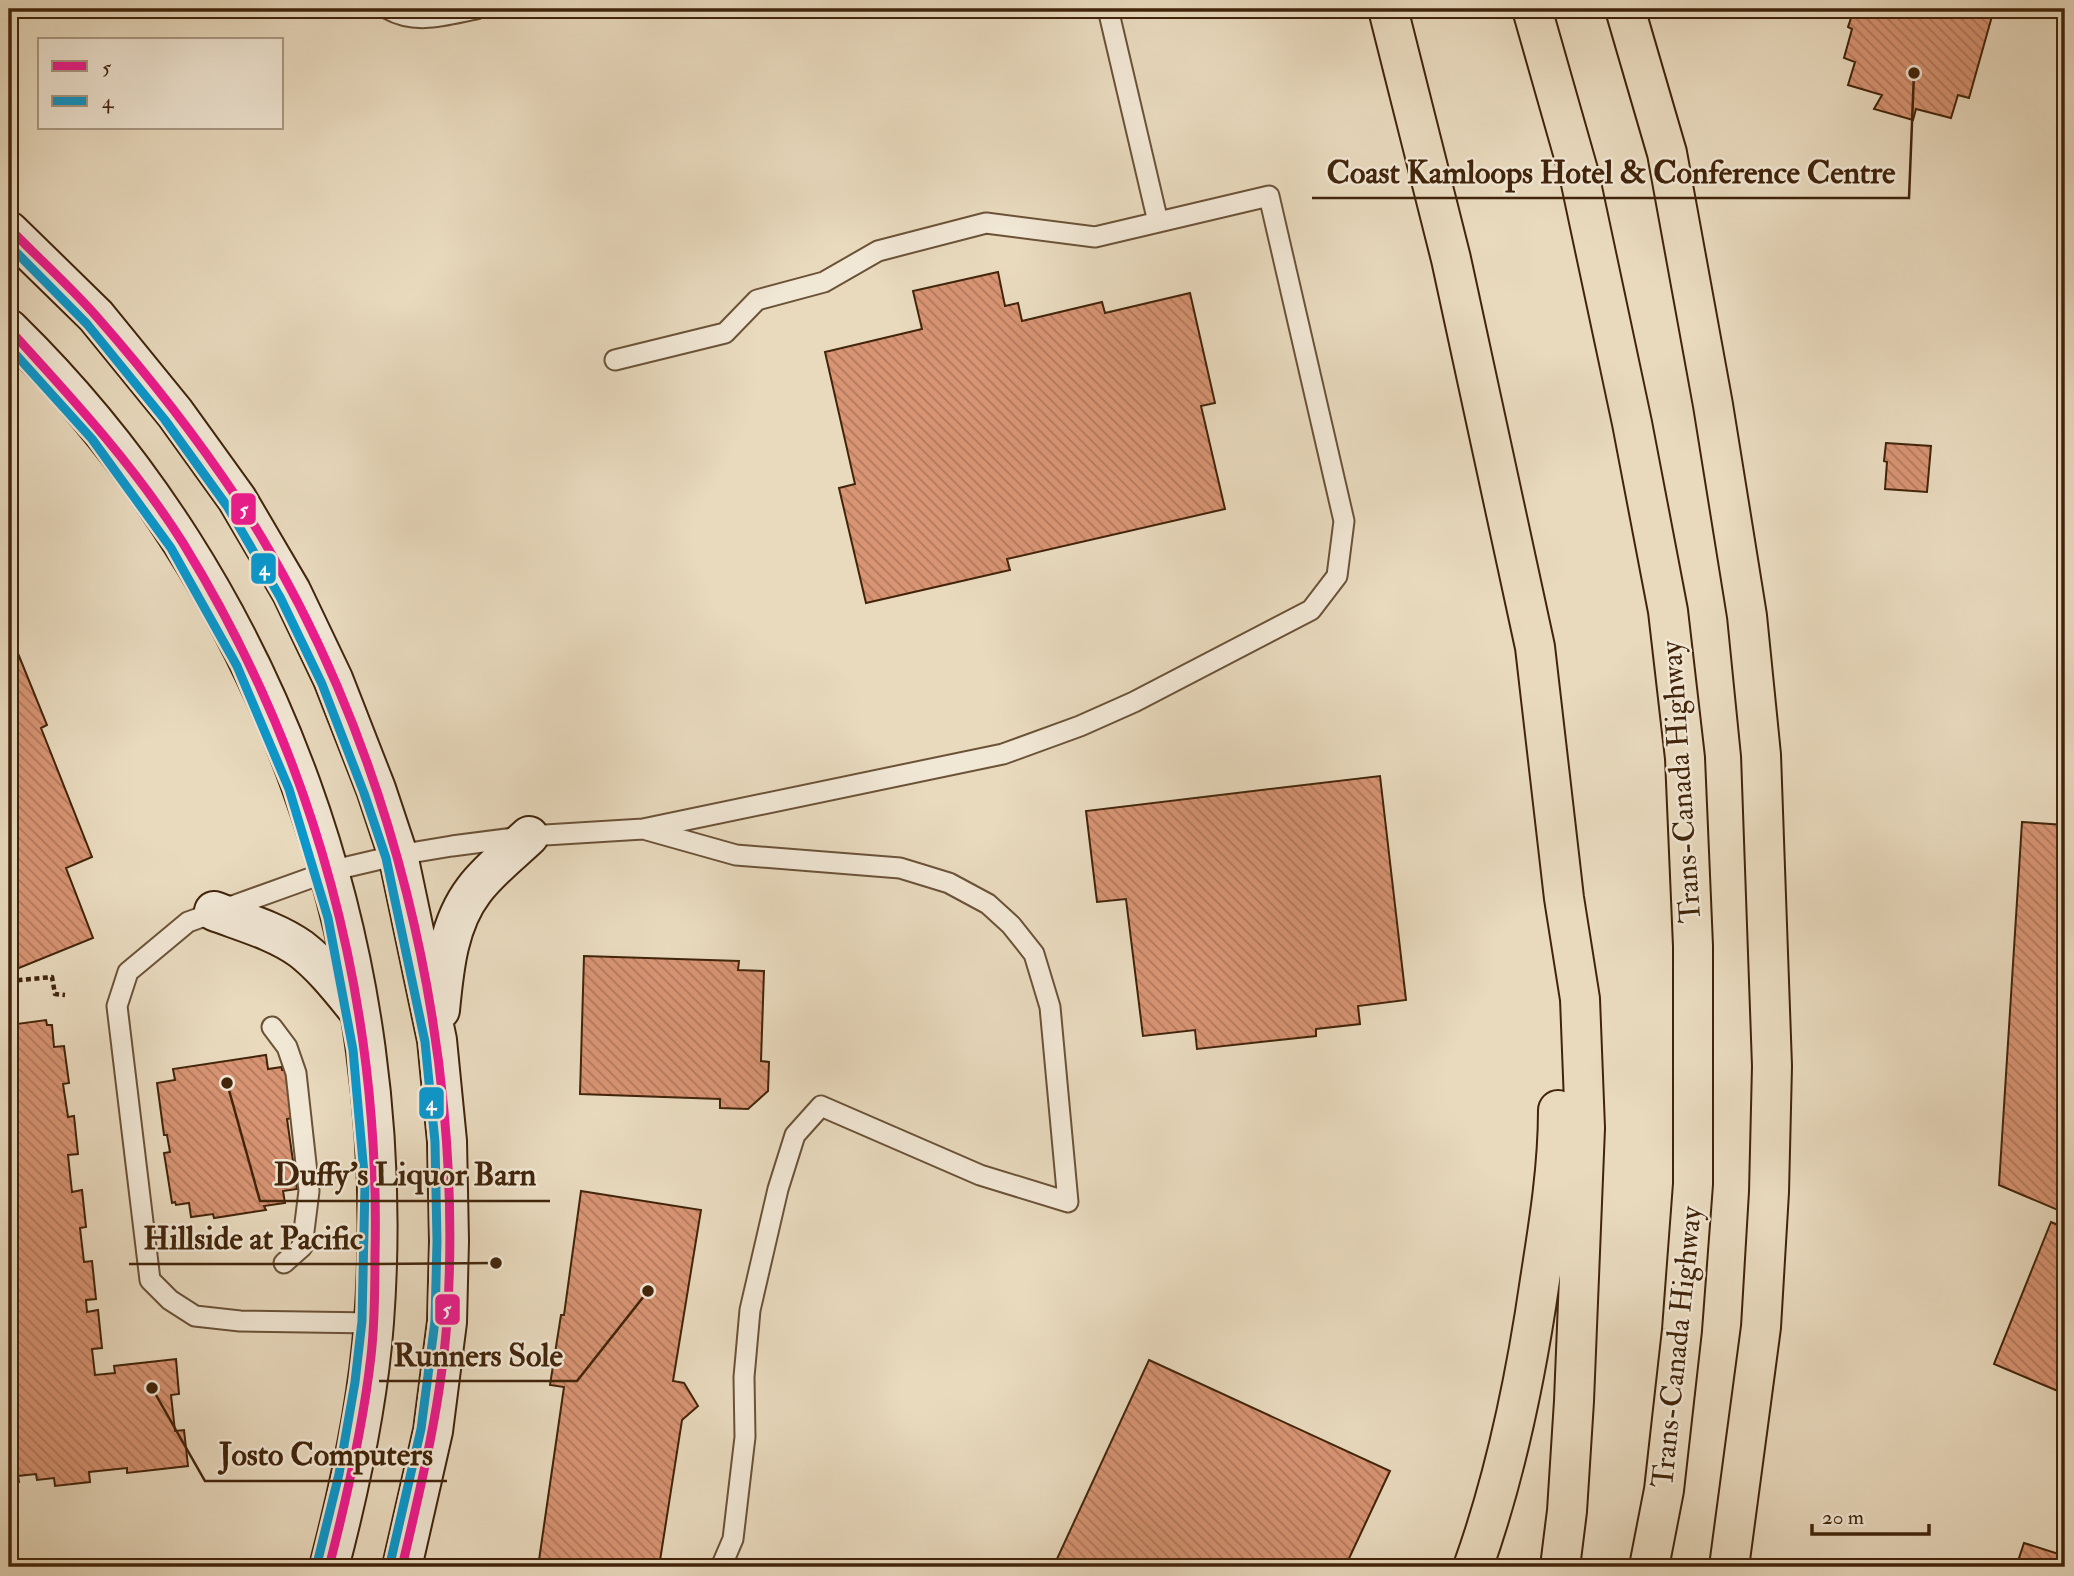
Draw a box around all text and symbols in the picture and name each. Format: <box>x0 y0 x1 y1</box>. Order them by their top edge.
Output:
legend <box>38 38 284 130</box>
text: 5 <box>102 54 112 81</box>
text: 4 <box>102 88 115 115</box>
callout: Coast Kamloops Hotel & Conference Centre <box>1312 145 1909 198</box>
text: Coast Kamloops Hotel & Conference Centre <box>1327 153 1896 193</box>
line badge: 5 <box>230 492 257 526</box>
text: 5 <box>240 498 249 522</box>
line badge: 4 <box>250 552 277 585</box>
text: 4 <box>258 557 271 581</box>
street label: Trans-Canada Highway <box>1653 639 1709 924</box>
line badge: 4 <box>418 1086 445 1120</box>
text: 4 <box>425 1092 438 1116</box>
callout: Duffy's Liquor Barn <box>260 1148 550 1201</box>
text: Duffy's Liquor Barn <box>274 1155 537 1195</box>
street label: Trans-Canada Highway <box>1644 1204 1710 1490</box>
callout: Hillside at Pacific <box>129 1211 376 1264</box>
text: Hillside at Pacific <box>143 1219 363 1259</box>
line badge: 5 <box>434 1293 461 1326</box>
text: 5 <box>443 1298 452 1322</box>
callout: Runners Sole <box>379 1328 577 1381</box>
text: Runners Sole <box>393 1336 563 1376</box>
callout: Josto Computers <box>205 1428 447 1481</box>
text: Josto Computers <box>217 1435 433 1475</box>
scale bar <box>1812 1492 1929 1536</box>
text: 20 m <box>1822 1504 1864 1531</box>

